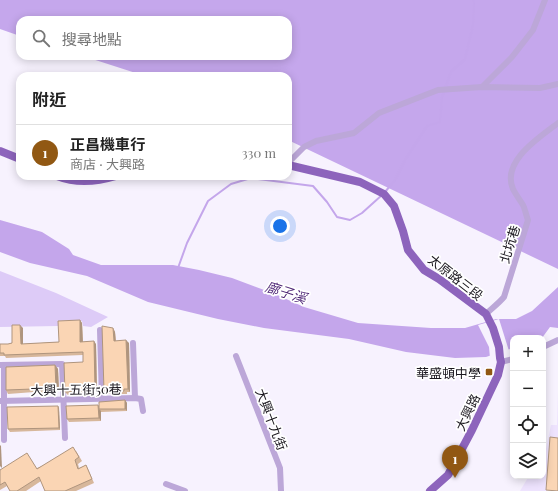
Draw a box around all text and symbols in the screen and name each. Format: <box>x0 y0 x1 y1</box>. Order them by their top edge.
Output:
search box <box>16 16 292 60</box>
icon: search <box>30 27 52 49</box>
text: 搜尋地點 <box>62 29 122 49</box>
text: 附近 <box>32 88 66 110</box>
text: 正昌機車行 <box>70 134 145 154</box>
text: 1 <box>43 144 47 161</box>
text: 330 m <box>242 144 276 161</box>
text: 商店 · 大興路 <box>70 155 145 172</box>
your location <box>270 216 290 236</box>
street label: 北坑巷 <box>495 223 523 265</box>
street label: 太原路三段 <box>425 250 487 304</box>
water label: 廍子溪 <box>263 276 311 308</box>
map controls <box>510 335 546 479</box>
button: + <box>510 335 546 371</box>
place label: 華盛頓中學 <box>416 364 481 381</box>
marker: 華盛頓中學 <box>484 367 494 377</box>
button: − <box>510 371 546 407</box>
street label: 大興十五街50巷 <box>30 380 122 398</box>
street label: 大興十九街 <box>252 386 292 452</box>
street label: 大興路 <box>451 391 483 433</box>
button: locate <box>510 407 546 443</box>
button: layers <box>510 443 546 479</box>
pin: 1 <box>442 445 468 478</box>

